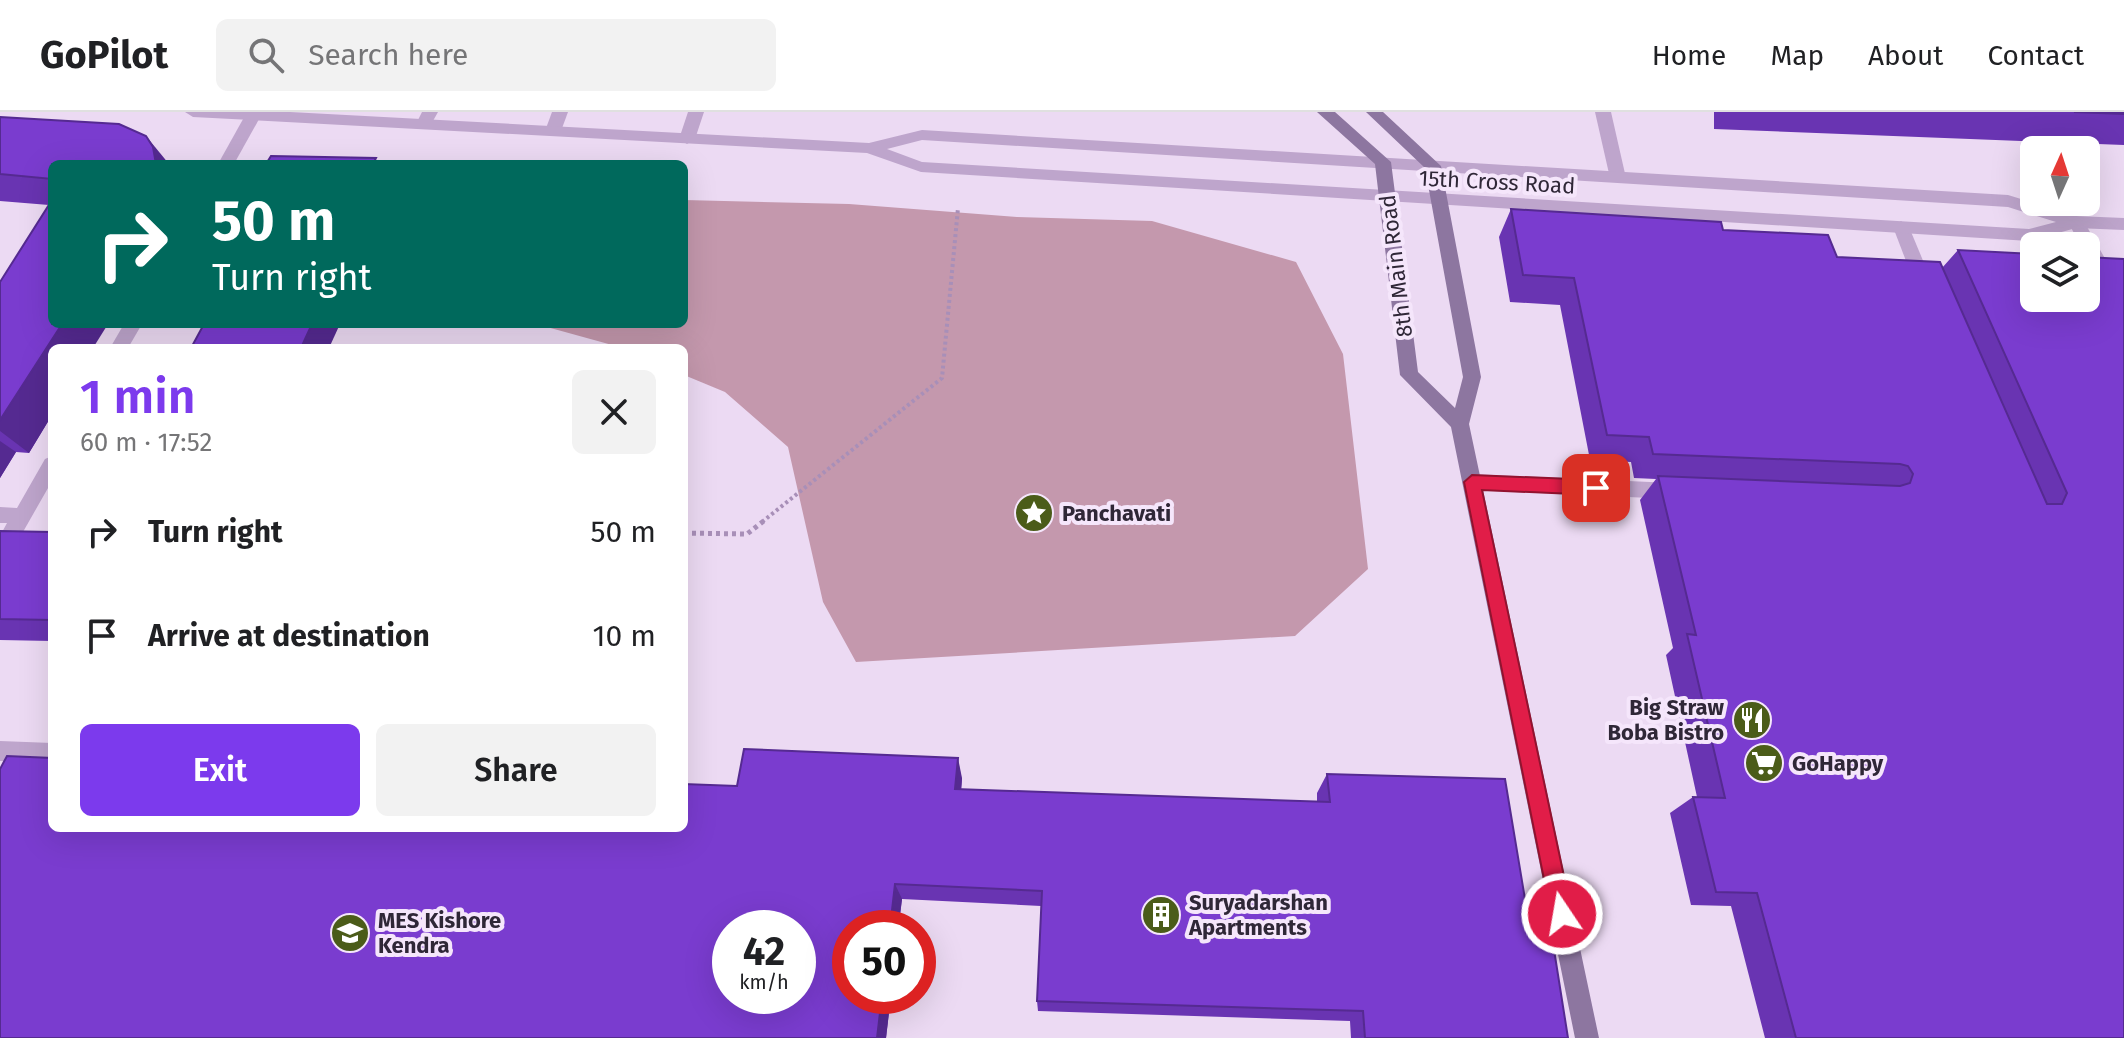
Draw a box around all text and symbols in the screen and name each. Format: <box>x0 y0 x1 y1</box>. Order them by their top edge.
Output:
search box <box>216 19 776 91</box>
text: GoPilot <box>40 32 168 78</box>
icon: search <box>244 33 288 77</box>
text: Search here <box>308 37 468 73</box>
text: Home <box>1652 39 1726 72</box>
text: Map <box>1770 39 1824 72</box>
text: About <box>1868 39 1943 72</box>
text: Contact <box>1987 39 2084 72</box>
north arrow <box>2020 136 2100 216</box>
map controls <box>2020 136 2100 312</box>
street label: 15th Cross Road <box>1418 164 1576 200</box>
text: 50 m <box>212 188 335 255</box>
icon: right <box>80 192 184 296</box>
street label: 8th Main Road <box>1374 193 1418 339</box>
button: layers <box>2020 232 2100 312</box>
text: Turn right <box>212 256 372 300</box>
text: 1 min <box>80 368 196 426</box>
button: close <box>572 370 656 454</box>
text: 60 m · 17:52 <box>80 427 212 458</box>
pin <box>1562 454 1630 522</box>
icon: arrive <box>1574 466 1618 510</box>
place icon: Panchavati <box>1013 492 1055 534</box>
place label: Panchavati <box>1062 500 1171 527</box>
icon: right <box>80 510 124 554</box>
text: Turn right <box>148 514 283 550</box>
text: 50 m <box>591 514 656 550</box>
icon: arrive <box>80 614 124 658</box>
text: Arrive at destination <box>148 618 430 654</box>
text: 10 m <box>593 618 656 654</box>
place label: Big Straw Boba Bistro <box>1607 694 1725 746</box>
restaurant icon: Big Straw Boba Bistro <box>1731 699 1773 741</box>
button: Exit <box>80 724 360 816</box>
button: Share <box>376 724 656 816</box>
supermarket icon: GoHappy <box>1743 742 1785 784</box>
place label: GoHappy <box>1792 750 1884 777</box>
position arrow <box>1520 872 1604 956</box>
place label: Suryadarshan Apartments <box>1188 889 1328 941</box>
building icon: Suryadarshan Apartments <box>1140 894 1182 936</box>
place label: MES Kishore Kendra <box>378 907 501 959</box>
speed limit sign: 50 <box>832 910 936 1014</box>
school or university icon: MES Kishore Kendra <box>329 912 371 954</box>
text: 42 <box>743 928 785 976</box>
text: km/h <box>739 970 789 994</box>

